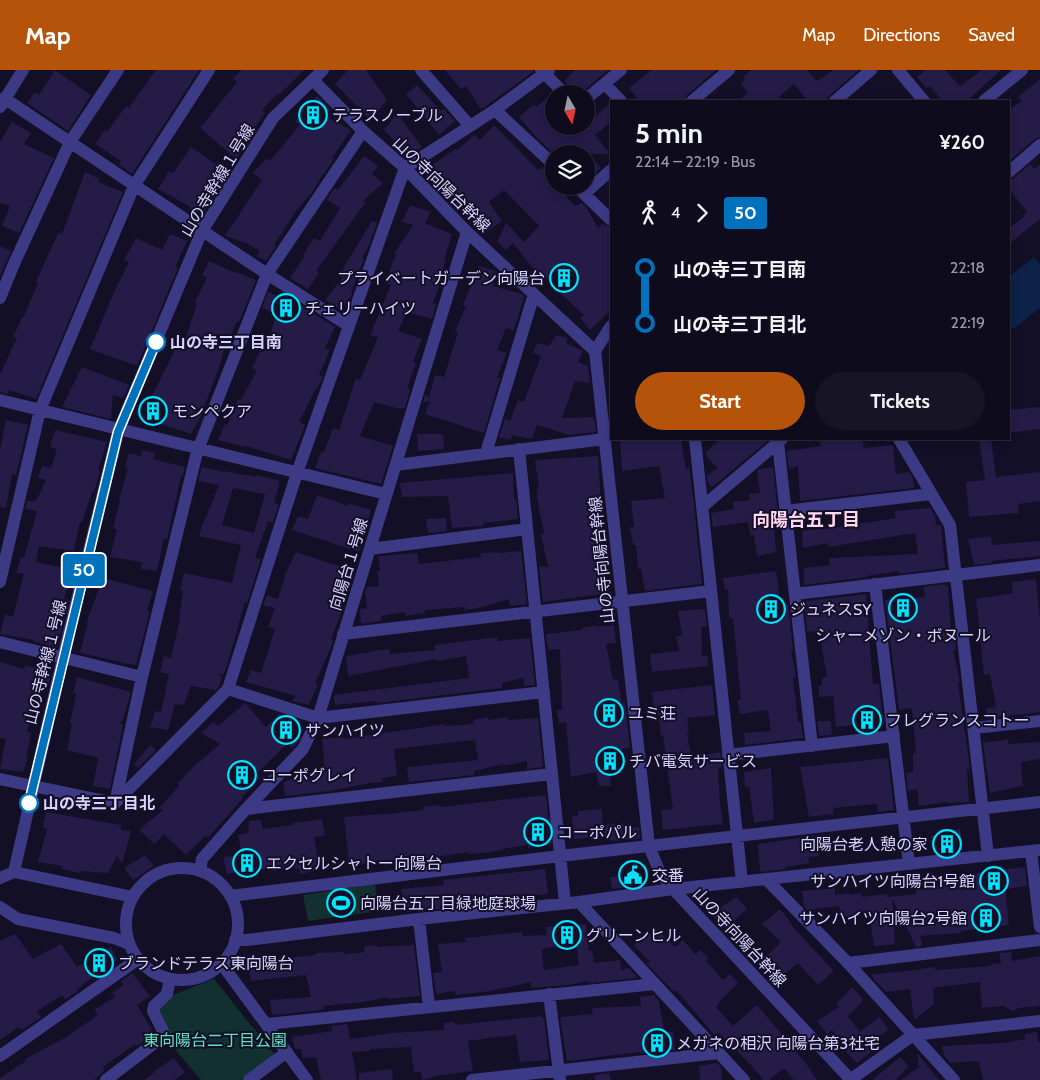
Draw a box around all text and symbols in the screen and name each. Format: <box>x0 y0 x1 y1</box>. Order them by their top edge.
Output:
text: Map <box>25 21 71 50</box>
text: Map <box>802 24 835 46</box>
text: Directions <box>863 24 940 46</box>
text: Saved <box>968 24 1015 46</box>
north arrow <box>545 85 595 135</box>
map controls <box>545 85 595 195</box>
building icon: テラスノーブル <box>298 100 328 130</box>
place label: テラスノーブル <box>332 106 443 125</box>
text: 5 min <box>635 116 703 150</box>
street label: 山の寺幹線１号線 <box>176 120 259 240</box>
text: ¥260 <box>939 131 985 154</box>
street label: 山の寺向陽台幹線 <box>389 133 494 236</box>
button: layers <box>545 145 595 195</box>
text: 22:14 – 22:19 · Bus <box>635 152 755 171</box>
icon: walk <box>635 199 663 227</box>
icon: forward <box>688 199 716 227</box>
text: 50 <box>734 202 757 224</box>
text: 4 <box>671 203 680 222</box>
text: 山の寺三丁目南 <box>673 258 806 281</box>
text: 22:18 <box>950 258 985 277</box>
building icon: プライベートガーデン向陽台 <box>549 263 579 293</box>
place label: プライベートガーデン向陽台 <box>337 269 545 288</box>
building icon: チェリーハイツ <box>271 293 301 323</box>
place label: チェリーハイツ <box>305 299 416 318</box>
text: 山の寺三丁目北 <box>673 313 806 336</box>
text: 22:19 <box>951 313 985 332</box>
marker: 山の寺三丁目南 <box>146 332 166 352</box>
place label: 山の寺三丁目南 <box>170 333 282 352</box>
button: Start <box>635 372 805 430</box>
button: Tickets <box>815 372 985 430</box>
building icon: モンペクア <box>138 396 168 426</box>
place label: モンペクア <box>172 402 252 421</box>
street label: 山の寺向陽台幹線 <box>585 495 618 625</box>
district label: 向陽台五丁目 <box>752 509 860 531</box>
street label: 向陽台１号線 <box>325 515 372 613</box>
line badge: 50 <box>62 554 106 586</box>
text: 50 <box>73 559 95 581</box>
building icon: シャーメゾン・ボヌール <box>888 593 918 623</box>
building icon: ジュネスSY <box>756 594 786 624</box>
street label: 山の寺幹線１号線 <box>21 598 70 727</box>
place label: ジュネスSY <box>790 600 872 619</box>
place label: シャーメゾン・ボヌール <box>815 626 991 645</box>
building icon: ユミ荘 <box>594 698 624 728</box>
place label: ユミ荘 <box>628 704 676 723</box>
building icon: フレグランスコトー <box>852 705 882 735</box>
place label: フレグランスコトー <box>886 711 1030 730</box>
building icon: サンハイツ <box>271 715 301 745</box>
place label: サンハイツ <box>305 721 385 740</box>
building icon: チバ電気サービス <box>595 746 625 776</box>
place label: チバ電気サービス <box>629 752 757 771</box>
building icon: コーポグレイ <box>227 760 257 790</box>
place label: コーポグレイ <box>261 766 357 785</box>
marker: 山の寺三丁目北 <box>19 793 39 813</box>
place label: 山の寺三丁目北 <box>43 794 155 813</box>
building icon: コーポパル <box>523 817 553 847</box>
place label: コーポパル <box>557 823 637 842</box>
building icon: 向陽台老人憩の家 <box>932 829 962 859</box>
place label: 向陽台老人憩の家 <box>800 835 928 854</box>
building icon: エクセルシャトー向陽台 <box>232 848 262 878</box>
place label: エクセルシャトー向陽台 <box>266 854 442 873</box>
public building icon: 交番 <box>618 860 648 890</box>
place label: 交番 <box>652 866 684 885</box>
building icon: サンハイツ向陽台1号館 <box>979 866 1009 896</box>
place label: サンハイツ向陽台1号館 <box>810 872 975 891</box>
street label: 山の寺向陽台幹線 <box>689 884 790 991</box>
sports icon: 向陽台五丁目緑地庭球場 <box>326 888 356 918</box>
place label: 向陽台五丁目緑地庭球場 <box>360 894 536 913</box>
building icon: サンハイツ向陽台2号館 <box>971 903 1001 933</box>
place label: サンハイツ向陽台2号館 <box>799 909 967 928</box>
building icon: グリーンヒル <box>552 920 582 950</box>
place label: グリーンヒル <box>586 926 681 945</box>
building icon: ブランドテラス東向陽台 <box>84 948 114 978</box>
place label: ブランドテラス東向陽台 <box>118 954 294 973</box>
building icon: メガネの相沢 向陽台第3社宅 <box>642 1028 672 1058</box>
park label: 東向陽台二丁目公園 <box>143 1031 287 1050</box>
place label: メガネの相沢 向陽台第3社宅 <box>676 1034 880 1053</box>

